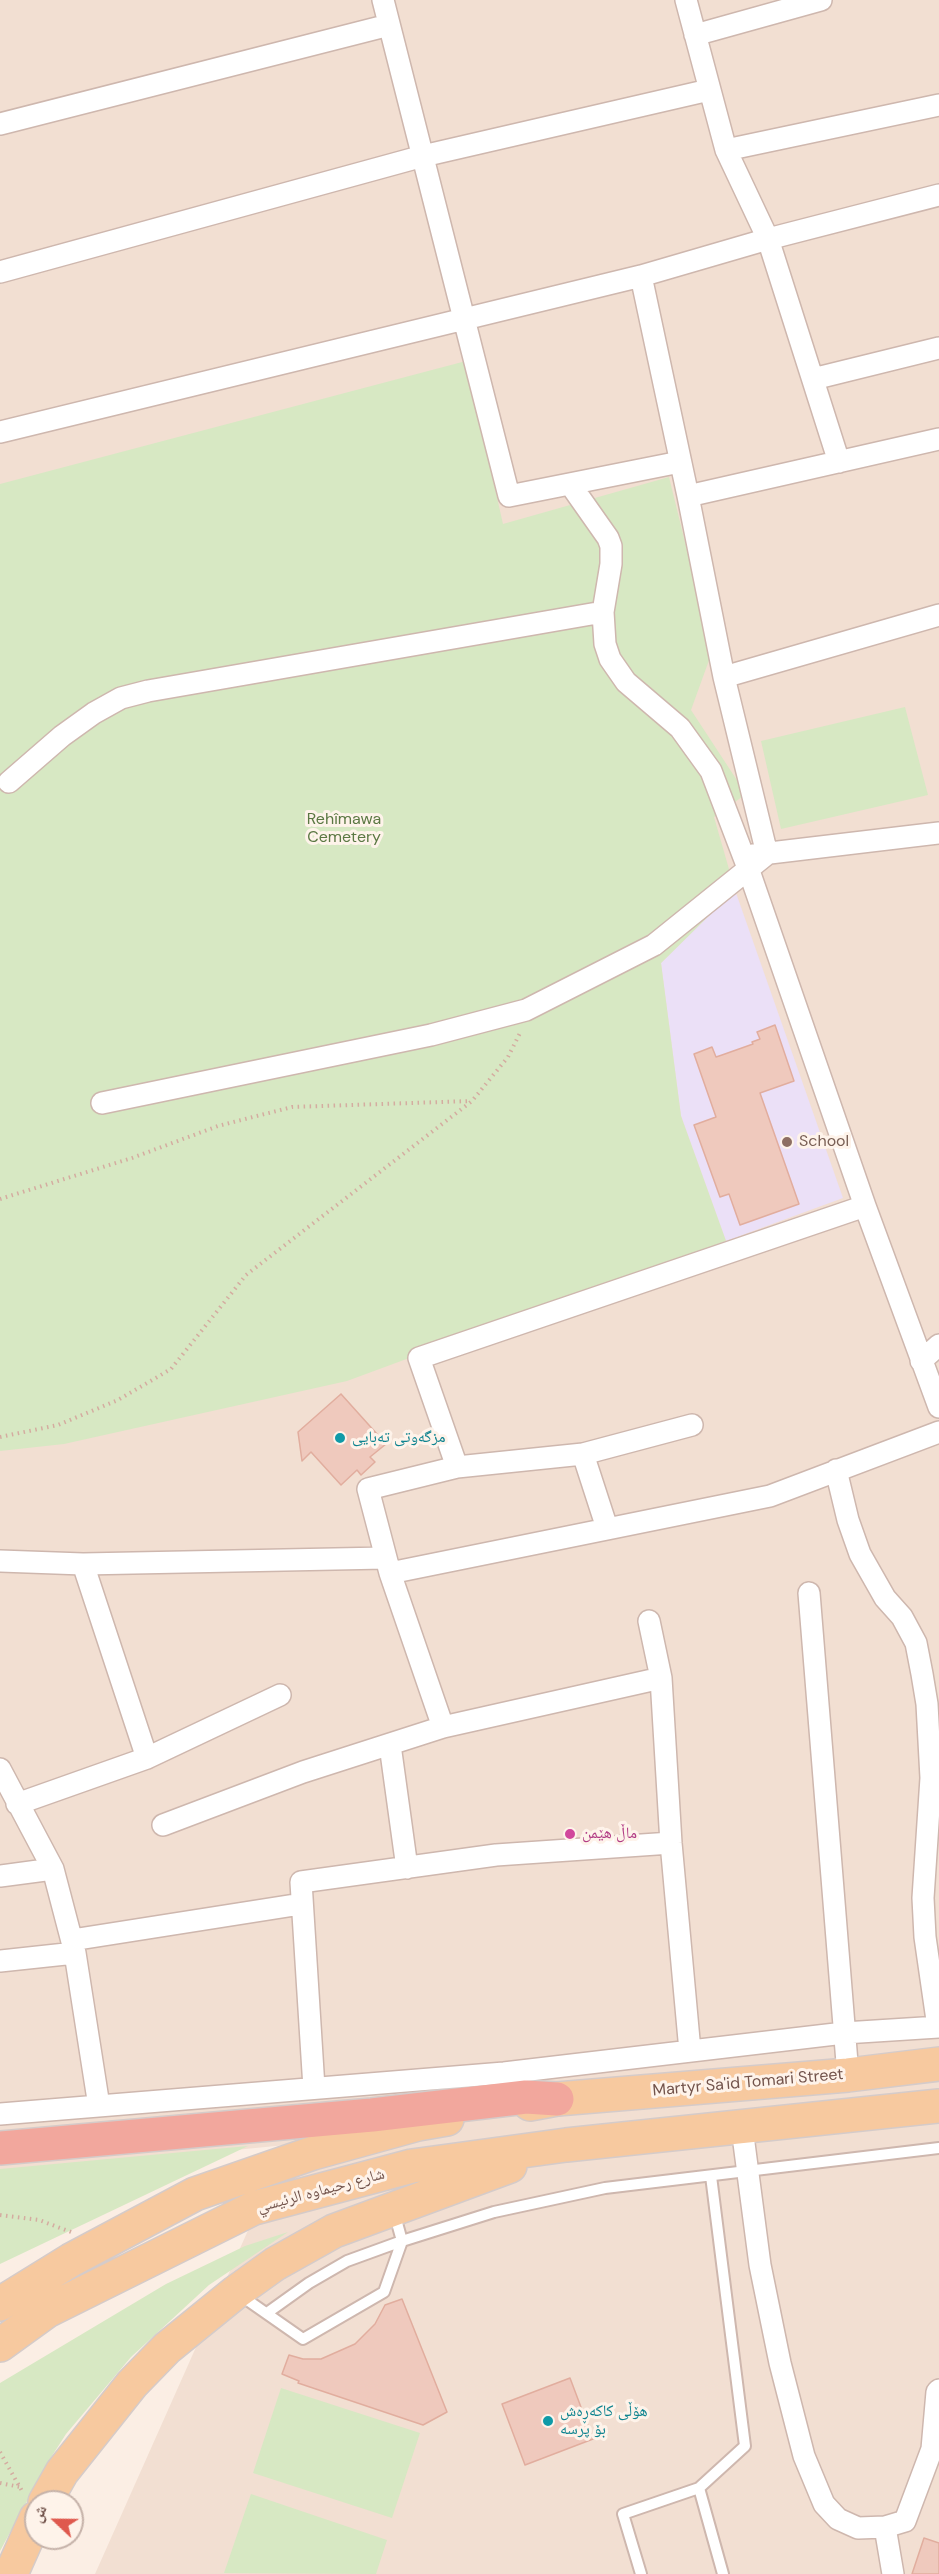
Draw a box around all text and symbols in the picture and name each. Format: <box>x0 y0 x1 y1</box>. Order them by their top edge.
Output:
park label: Rehîmawa Cemetery <box>307 810 381 848</box>
place label: School <box>799 1132 849 1152</box>
marker: School <box>780 1135 794 1149</box>
place label: مزگەوتی تەبایی <box>352 1428 446 1448</box>
marker: مزگەوتی تەبایی <box>333 1431 347 1445</box>
place label: ماڵ هێمن <box>582 1824 637 1844</box>
marker: ماڵ هێمن <box>563 1827 577 1841</box>
street label: Martyr Sa'id Tomari Street <box>652 2065 844 2101</box>
street label: شارع رحيماوه الرئيسي <box>255 2165 387 2217</box>
place label: هۆڵی کاکەڕەش بۆ پرسە <box>560 2402 648 2440</box>
marker: هۆڵی کاکەڕەش بۆ پرسە <box>541 2414 555 2428</box>
north arrow <box>24 2490 84 2550</box>
text: ش <box>26 2502 52 2526</box>

